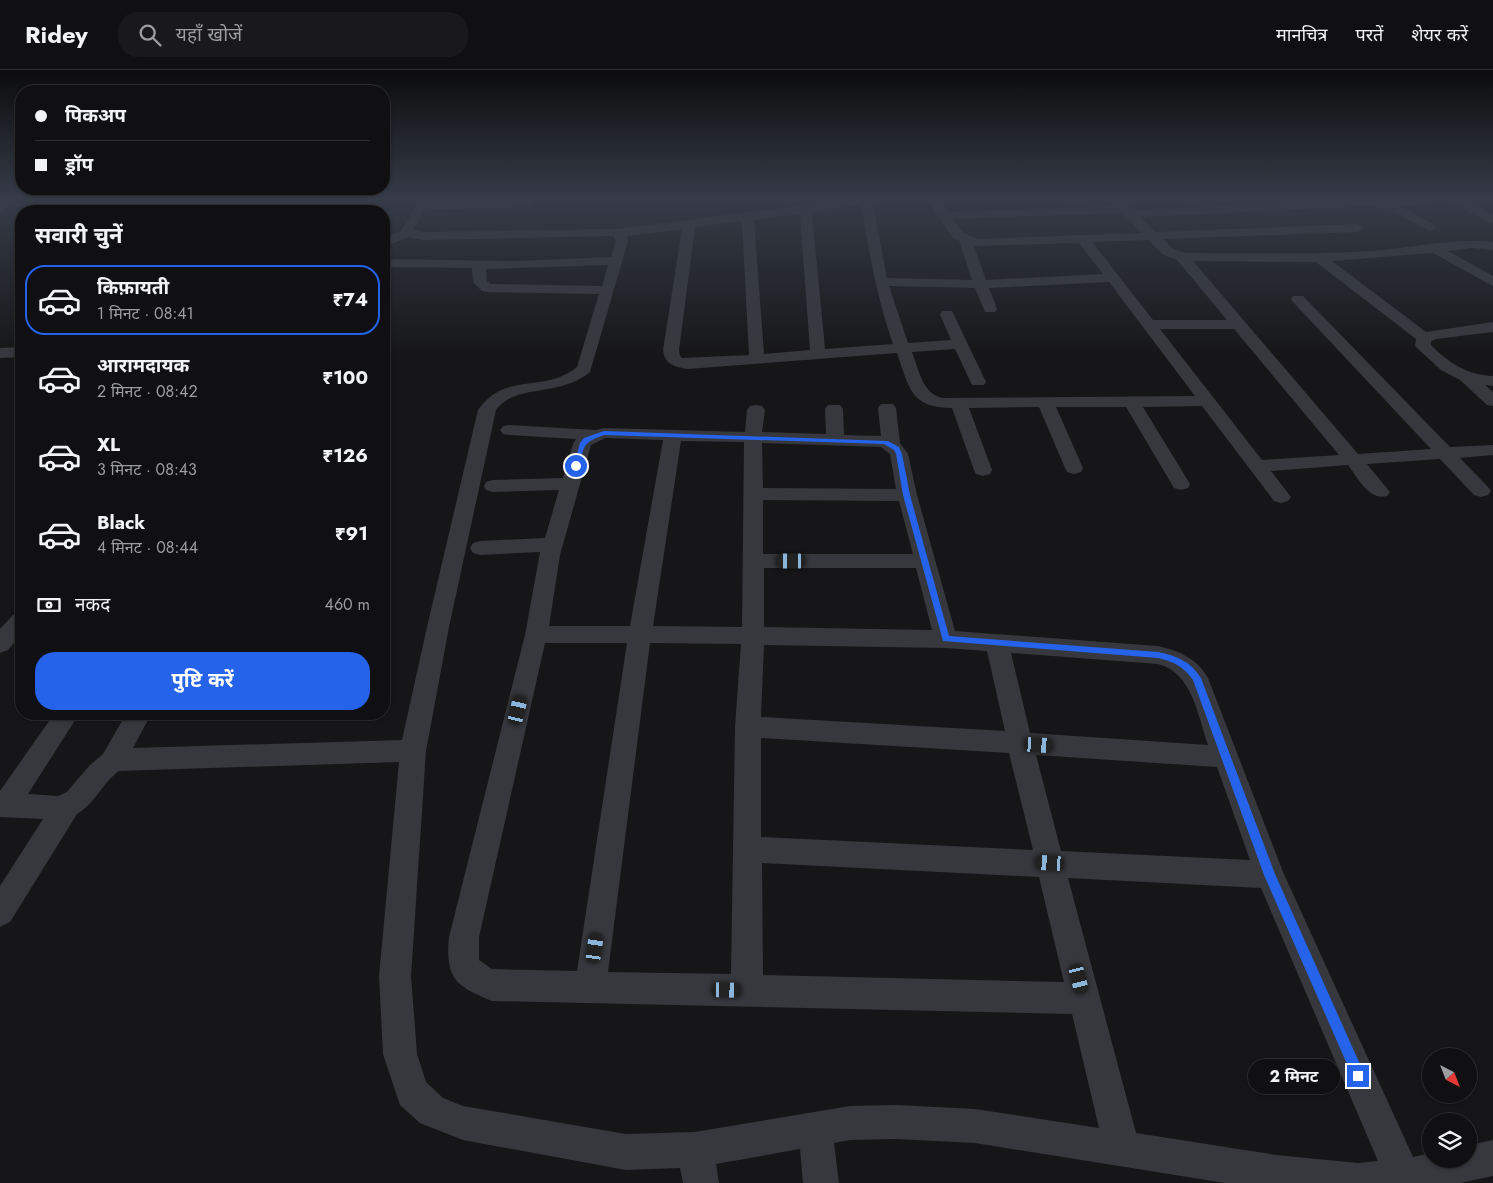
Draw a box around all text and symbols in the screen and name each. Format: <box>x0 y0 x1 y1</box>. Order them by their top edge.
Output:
search box <box>118 12 468 57</box>
text: Ridey <box>25 17 88 52</box>
icon: search <box>136 21 164 49</box>
text: यहाँ खोजें <box>176 21 242 48</box>
text: मानचित्र <box>1276 22 1328 48</box>
text: परतें <box>1356 22 1383 48</box>
text: शेयर करें <box>1411 22 1468 48</box>
text: पिकअप <box>65 102 126 129</box>
text: ड्रॉप <box>65 151 93 178</box>
text: सवारी चुनें <box>35 219 123 251</box>
text: किफ़ायती <box>97 274 169 301</box>
icon: car <box>37 278 82 323</box>
text: ₹74 <box>332 286 368 313</box>
text: 1 मिनट · 08:41 <box>97 302 194 325</box>
text: आरामदायक <box>97 352 189 379</box>
icon: car <box>37 356 82 401</box>
text: ₹100 <box>322 364 368 391</box>
text: 2 मिनट · 08:42 <box>97 380 198 403</box>
text: XL <box>97 431 120 458</box>
icon: car <box>37 434 82 479</box>
text: ₹126 <box>322 442 368 469</box>
route start <box>565 455 587 477</box>
text: 3 मिनट · 08:43 <box>97 458 197 481</box>
text: Black <box>97 509 145 536</box>
icon: car <box>37 512 82 557</box>
text: ₹91 <box>335 520 368 547</box>
text: 4 मिनट · 08:44 <box>97 536 198 559</box>
car <box>776 554 806 569</box>
icon: cash <box>35 591 63 619</box>
text: नकद <box>75 591 110 618</box>
text: 460 m <box>325 593 370 616</box>
button: पुष्टि करें <box>35 652 370 710</box>
car <box>507 694 528 726</box>
car <box>1023 737 1054 753</box>
car <box>1034 855 1065 871</box>
car <box>585 932 604 964</box>
car <box>1068 963 1089 995</box>
car <box>711 982 742 998</box>
north arrow <box>1422 1048 1478 1102</box>
map controls <box>1422 1048 1477 1168</box>
callout: 2 मिनट <box>1248 1058 1340 1094</box>
text: 2 मिनट <box>1270 1065 1318 1088</box>
route end <box>1347 1065 1369 1087</box>
button: layers <box>1422 1113 1477 1168</box>

